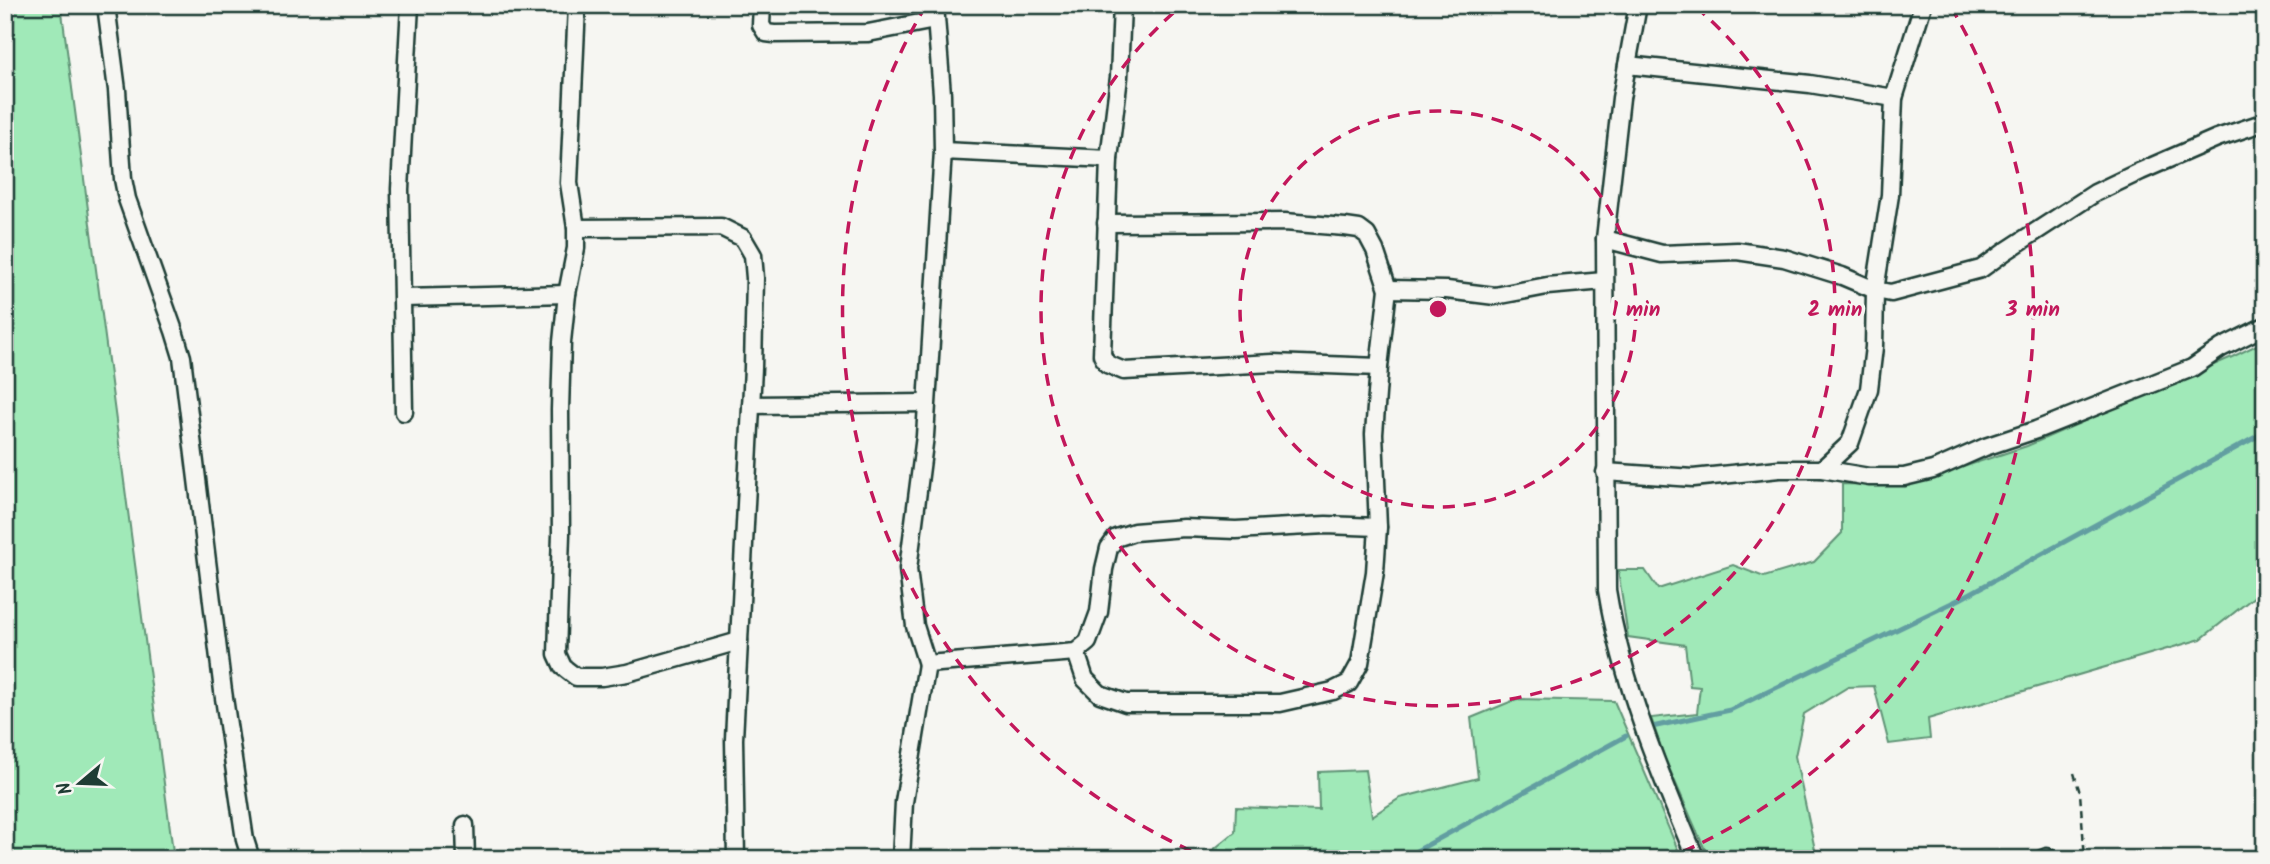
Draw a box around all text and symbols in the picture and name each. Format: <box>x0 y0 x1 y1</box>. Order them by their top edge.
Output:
text: 1 min <box>1612 294 1660 327</box>
text: 2 min <box>1808 294 1862 327</box>
text: 3 min <box>2005 294 2060 327</box>
centre of rings <box>1426 297 1450 321</box>
north arrow <box>46 748 116 818</box>
text: N <box>50 777 82 798</box>

